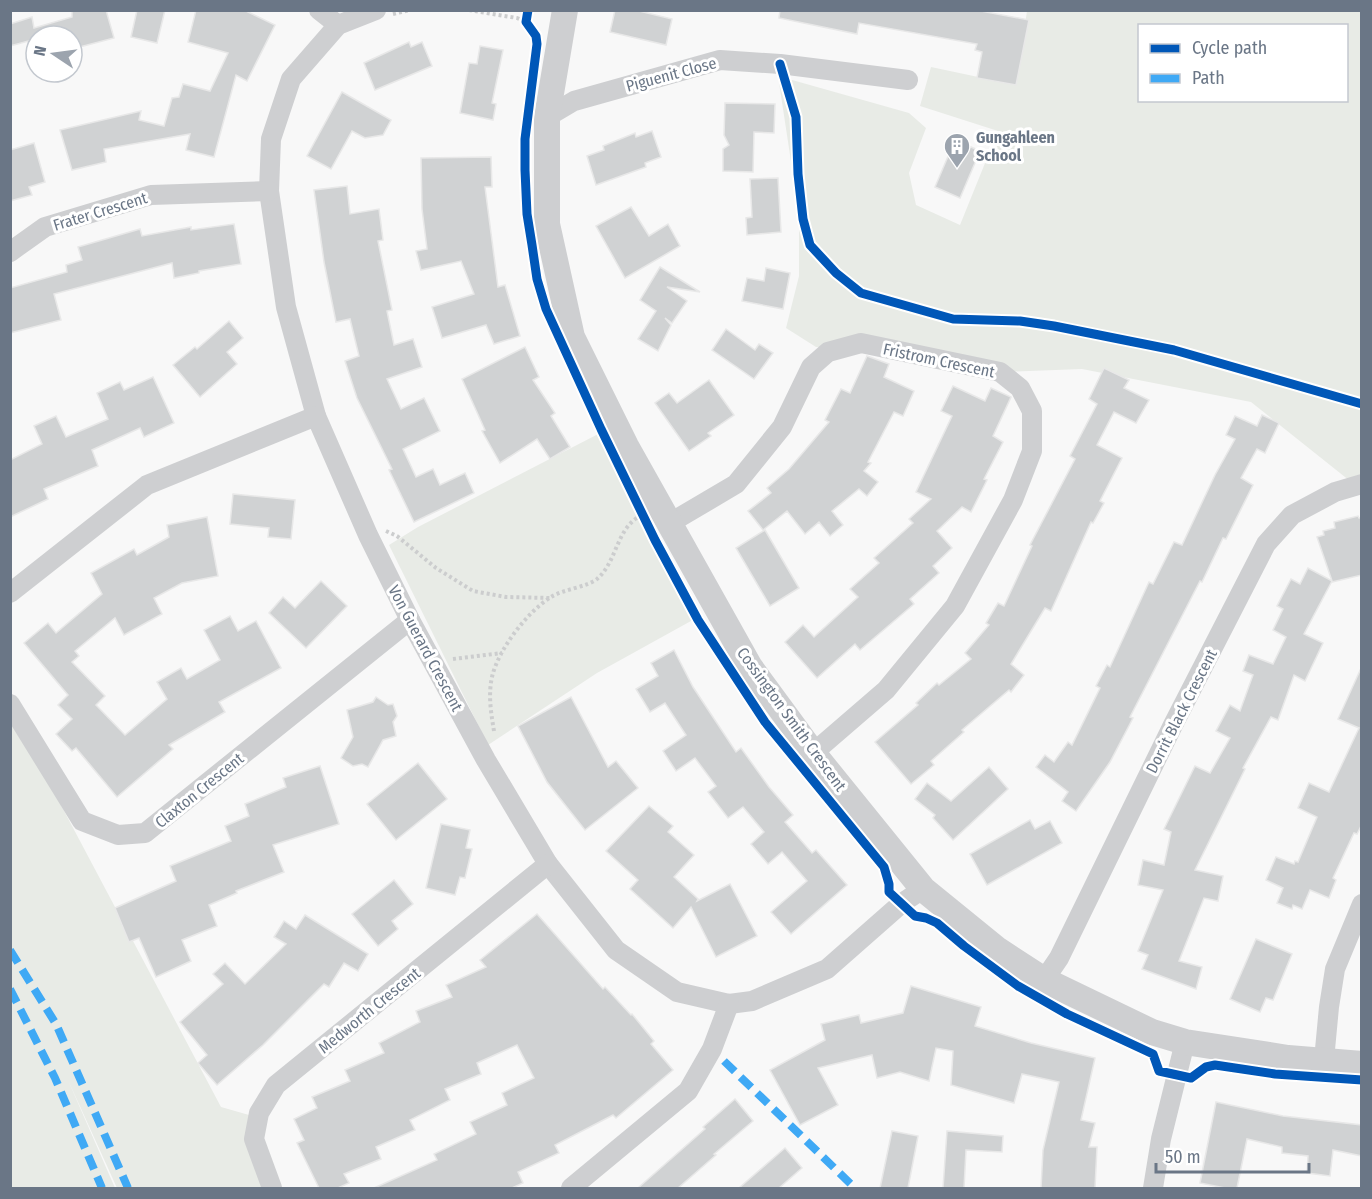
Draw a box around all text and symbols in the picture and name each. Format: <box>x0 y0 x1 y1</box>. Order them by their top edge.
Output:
north arrow <box>24 24 84 84</box>
legend <box>1138 24 1348 102</box>
text: Cycle path <box>1192 37 1267 59</box>
text: N <box>30 44 50 58</box>
street label: Piguenit Close <box>624 53 718 96</box>
text: Path <box>1192 67 1225 89</box>
place label: Gungahleen School <box>976 128 1055 165</box>
building icon: Gungahleen School <box>942 131 972 169</box>
street label: Frater Crescent <box>51 188 150 235</box>
street label: Fristrom Crescent <box>881 339 997 382</box>
street label: Von Guerard Crescent <box>384 582 467 715</box>
street label: Cossington Smith Crescent <box>733 644 851 795</box>
street label: Dorrit Black Crescent <box>1142 645 1221 776</box>
street label: Claxton Crescent <box>151 748 248 832</box>
street label: Medworth Crescent <box>315 963 425 1057</box>
scale bar <box>1156 1136 1309 1174</box>
text: 50 m <box>1165 1146 1201 1168</box>

